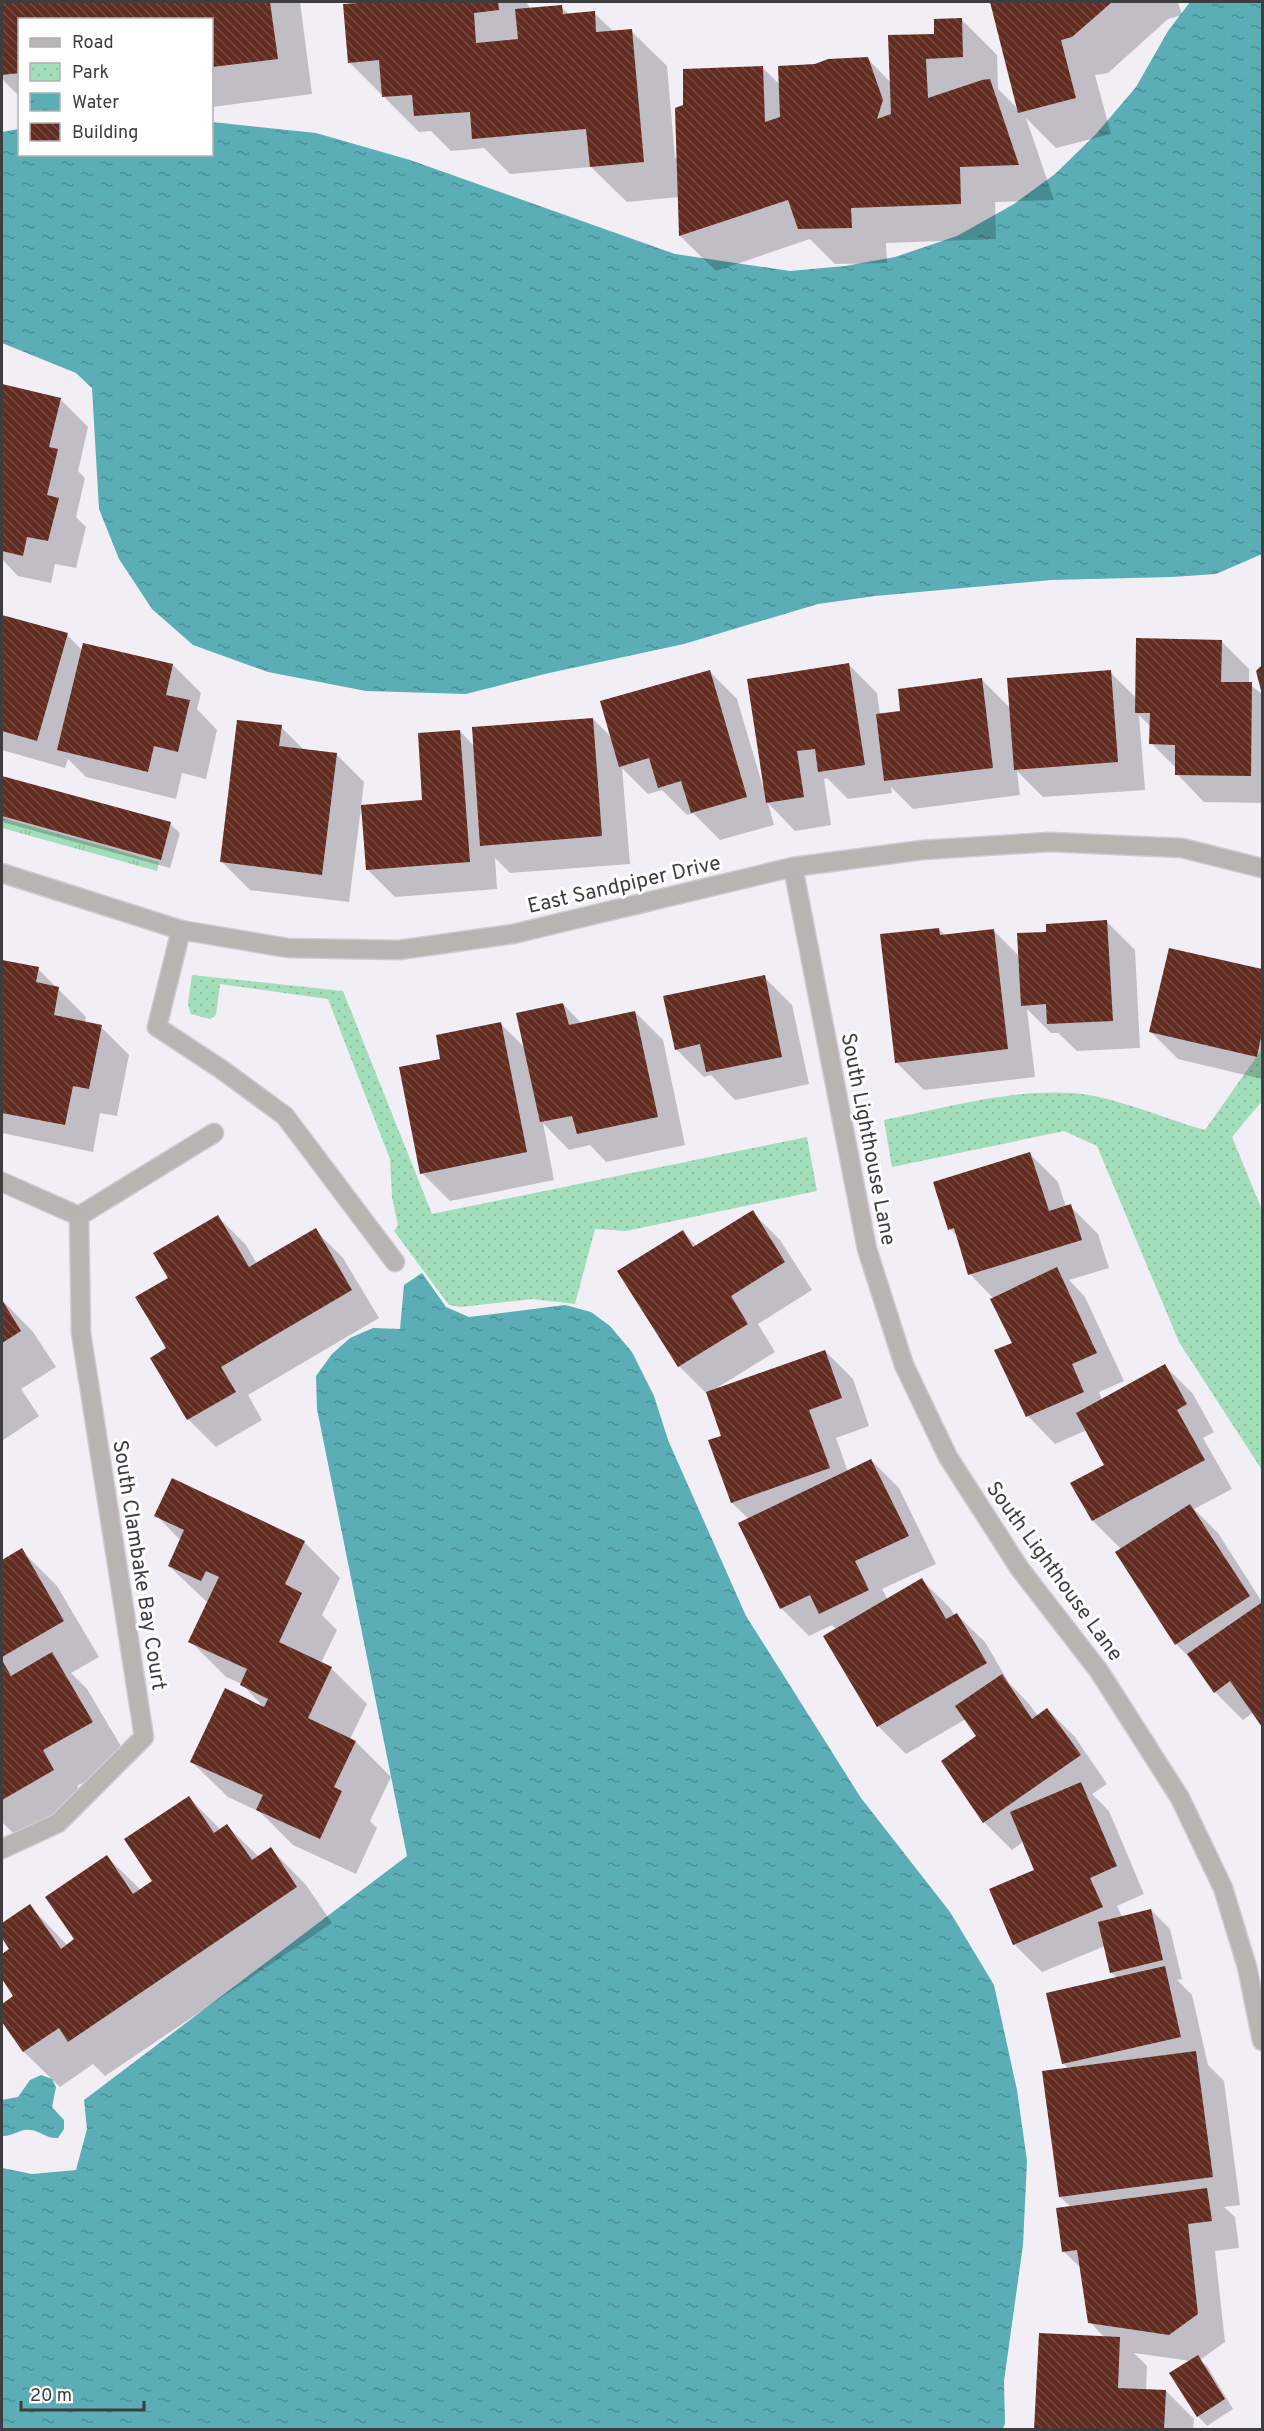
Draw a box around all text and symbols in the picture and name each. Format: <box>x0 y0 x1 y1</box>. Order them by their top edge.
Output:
legend <box>18 18 213 156</box>
text: Road <box>72 32 114 55</box>
text: Park <box>72 62 109 85</box>
text: Water <box>72 92 119 115</box>
text: Building <box>72 122 138 145</box>
street label: East Sandpiper Drive <box>525 850 724 921</box>
street label: South Lighthouse Lane <box>834 1031 901 1248</box>
street label: South Clambake Bay Court <box>105 1438 172 1692</box>
street label: South Lighthouse Lane <box>979 1477 1128 1667</box>
scale bar <box>21 2374 144 2412</box>
text: 20 m <box>30 2385 72 2408</box>

